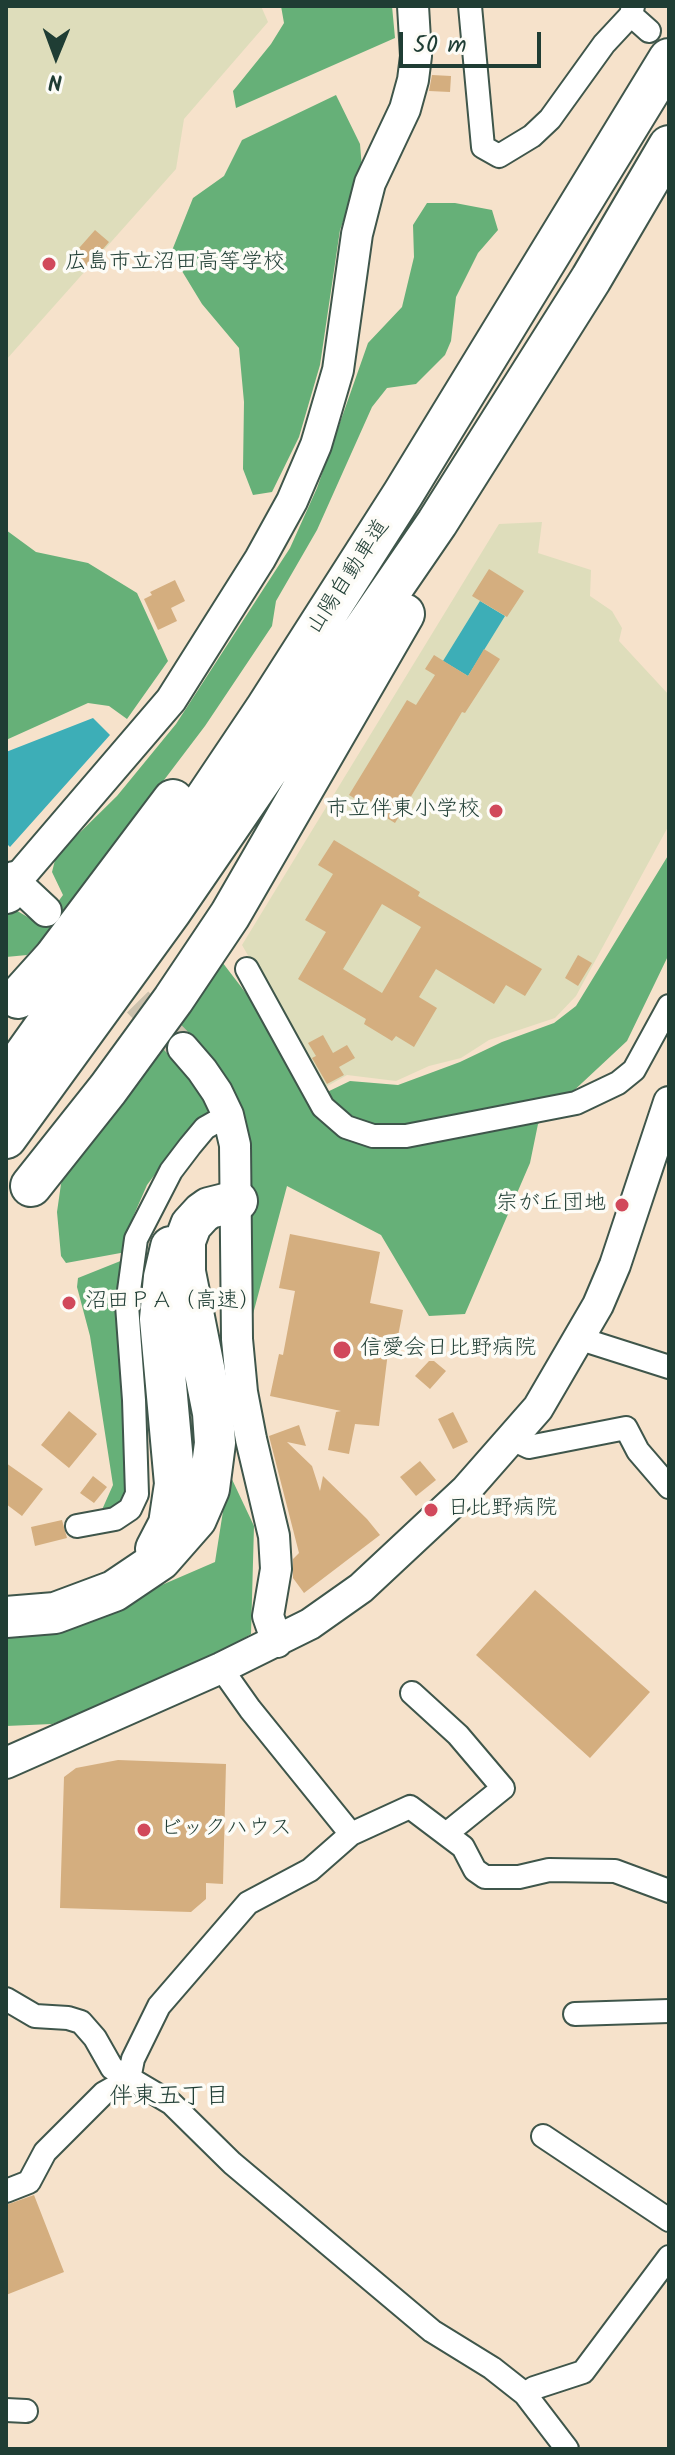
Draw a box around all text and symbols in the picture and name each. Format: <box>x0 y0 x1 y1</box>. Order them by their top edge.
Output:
north arrow <box>16 16 96 96</box>
scale bar <box>403 16 545 66</box>
text: 50 m <box>413 26 467 65</box>
text: N <box>48 63 63 98</box>
place label: 広島市立沼田高等学校 <box>65 251 285 277</box>
marker: 広島市立沼田高等学校 <box>40 255 58 273</box>
street label: 山陽自動車道 <box>303 515 397 641</box>
place label: 市立伴東小学校 <box>326 798 480 824</box>
marker: 市立伴東小学校 <box>487 802 505 820</box>
place label: 宗が丘団地 <box>496 1192 606 1218</box>
marker: 宗が丘団地 <box>613 1196 631 1214</box>
place label: 沼田ＰＡ（高速） <box>85 1290 261 1316</box>
marker: 沼田ＰＡ（高速） <box>60 1294 78 1312</box>
place label: 信愛会日比野病院 <box>360 1337 536 1363</box>
marker: 信愛会日比野病院 <box>331 1339 353 1361</box>
place label: 日比野病院 <box>447 1497 557 1523</box>
marker: 日比野病院 <box>422 1501 440 1519</box>
place label: ビックハウス <box>160 1817 292 1843</box>
marker: ビックハウス <box>135 1821 153 1839</box>
district label: 伴東五丁目 <box>109 2085 229 2113</box>

